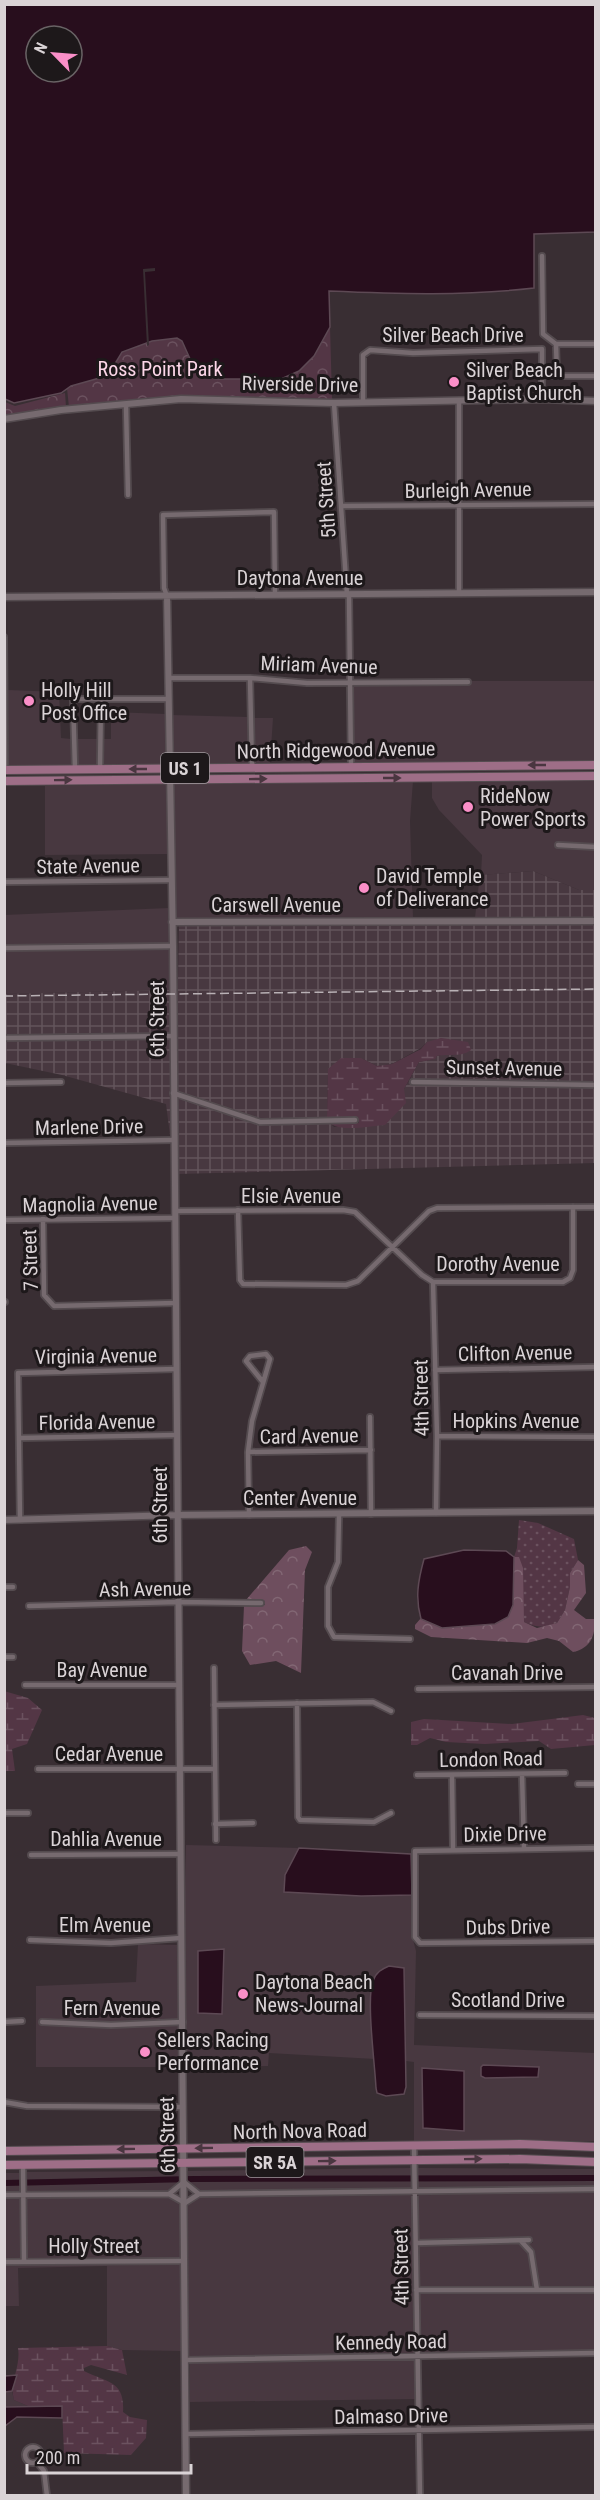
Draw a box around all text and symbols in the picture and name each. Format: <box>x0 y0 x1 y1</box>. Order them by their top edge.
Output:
north arrow <box>24 24 84 84</box>
text: N <box>30 39 52 56</box>
street label: Silver Beach Drive <box>382 323 524 347</box>
park label: Ross Point Park <box>98 357 222 381</box>
place label: Silver Beach Baptist Church <box>466 358 582 405</box>
street label: Riverside Drive <box>241 371 359 397</box>
marker: Silver Beach Baptist Church <box>447 375 461 389</box>
street label: 5th Street <box>311 461 341 539</box>
street label: Burleigh Avenue <box>404 477 532 503</box>
street label: Daytona Avenue <box>237 566 363 590</box>
street label: Miriam Avenue <box>260 651 378 679</box>
place label: Holly Hill Post Office <box>41 678 127 725</box>
marker: Holly Hill Post Office <box>22 694 36 708</box>
street label: North Ridgewood Avenue <box>236 736 436 764</box>
road number: US 1 <box>161 753 209 783</box>
one-way arrow <box>528 760 547 770</box>
one-way arrow <box>129 764 148 774</box>
one-way arrow <box>382 773 401 782</box>
one-way arrow <box>248 774 267 784</box>
one-way arrow <box>53 776 72 785</box>
place label: RideNow Power Sports <box>480 784 586 831</box>
marker: RideNow Power Sports <box>461 800 475 814</box>
street label: State Avenue <box>36 853 140 879</box>
place label: David Temple of Deliverance <box>376 864 488 911</box>
marker: David Temple of Deliverance <box>357 881 371 895</box>
street label: Carswell Avenue <box>211 893 341 917</box>
street label: 6th Street <box>145 980 169 1057</box>
street label: Sunset Avenue <box>446 1055 562 1081</box>
street label: Marlene Drive <box>35 1114 143 1140</box>
street label: Elsie Avenue <box>241 1184 341 1208</box>
street label: Magnolia Avenue <box>22 1191 158 1217</box>
street label: 7 Street <box>17 1229 43 1291</box>
street label: Dorothy Avenue <box>436 1252 560 1276</box>
street label: Clifton Avenue <box>458 1340 572 1366</box>
street label: Virginia Avenue <box>35 1343 157 1369</box>
street label: 4th Street <box>408 1359 434 1437</box>
street label: Florida Avenue <box>38 1409 156 1435</box>
street label: Hopkins Avenue <box>453 1409 579 1433</box>
street label: Card Avenue <box>259 1423 359 1449</box>
street label: 6th Street <box>148 1466 172 1543</box>
street label: Center Avenue <box>243 1486 357 1510</box>
street label: Ash Avenue <box>99 1576 191 1602</box>
street label: Bay Avenue <box>57 1658 147 1682</box>
street label: Cavanah Drive <box>451 1661 563 1685</box>
street label: Cedar Avenue <box>55 1742 163 1766</box>
street label: London Road <box>439 1746 543 1772</box>
street label: Dixie Drive <box>463 1821 547 1847</box>
street label: Dahlia Avenue <box>50 1827 162 1851</box>
street label: Elm Avenue <box>59 1913 151 1937</box>
street label: Dubs Drive <box>466 1914 550 1940</box>
place label: Daytona Beach News-Journal <box>255 1970 373 2017</box>
marker: Daytona Beach News-Journal <box>236 1987 250 2001</box>
street label: Scotland Drive <box>451 1988 565 2012</box>
street label: Fern Avenue <box>64 1996 160 2020</box>
place label: Sellers Racing Performance <box>157 2028 269 2075</box>
marker: Sellers Racing Performance <box>138 2045 152 2059</box>
street label: 6th Street <box>154 2096 180 2174</box>
street label: North Nova Road <box>233 2118 367 2144</box>
one-way arrow <box>194 2144 213 2153</box>
one-way arrow <box>116 2145 135 2154</box>
road number: SR 5A <box>246 2147 304 2177</box>
one-way arrow <box>464 2155 483 2164</box>
one-way arrow <box>317 2156 336 2166</box>
street label: 4th Street <box>388 2228 414 2306</box>
street label: Holly Street <box>48 2234 140 2258</box>
street label: Kennedy Road <box>335 2329 447 2355</box>
street label: Dalmaso Drive <box>334 2403 448 2429</box>
scale bar <box>27 2437 190 2475</box>
text: 200 m <box>36 2447 80 2468</box>

